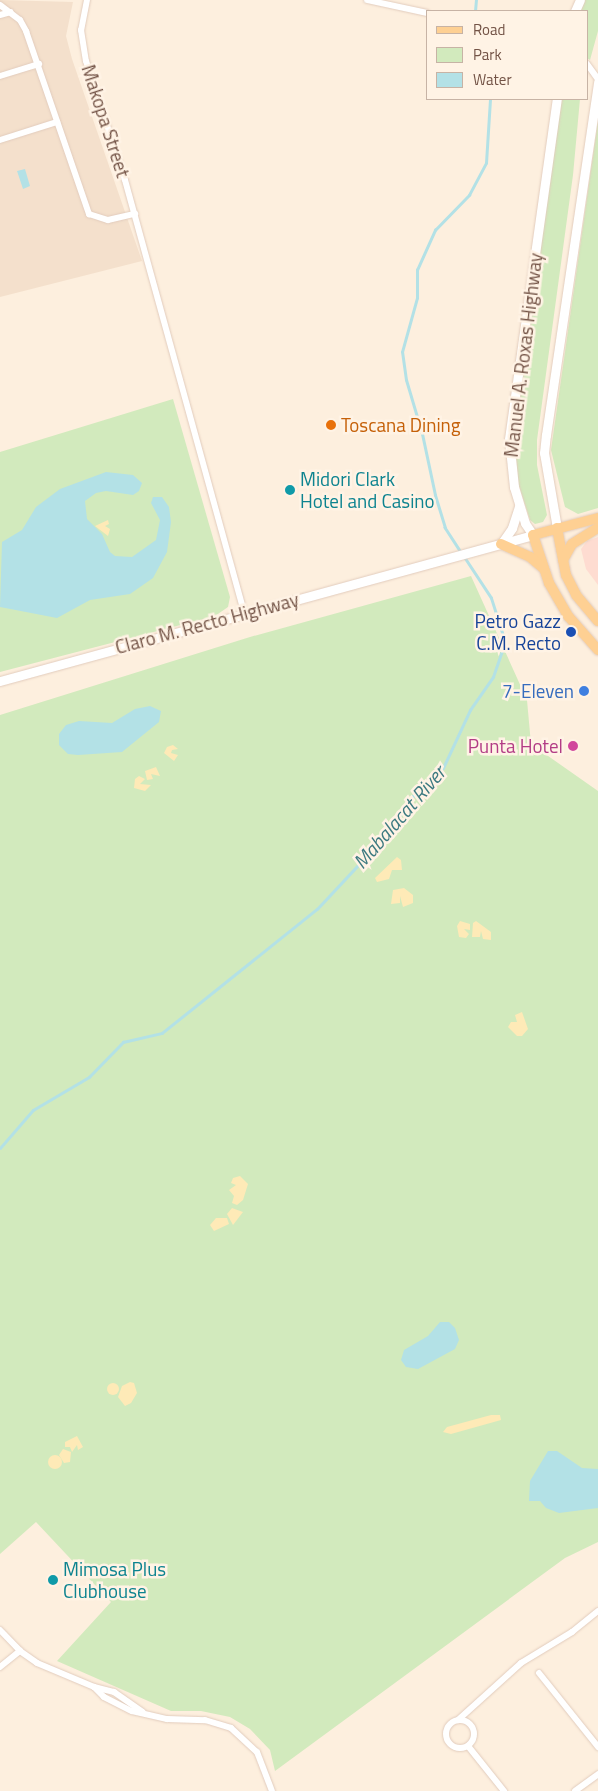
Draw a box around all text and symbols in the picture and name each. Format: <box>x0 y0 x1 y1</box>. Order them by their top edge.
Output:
legend <box>426 10 588 100</box>
text: Road <box>473 18 505 41</box>
text: Park <box>473 43 502 66</box>
street label: Makopa Street <box>77 62 135 180</box>
text: Water <box>473 68 512 91</box>
street label: Manuel A. Roxas Highway <box>499 251 547 459</box>
place label: Toscana Dining <box>341 414 461 436</box>
marker: Toscana Dining <box>325 419 337 431</box>
place label: Midori Clark Hotel and Casino <box>300 468 435 512</box>
marker: Midori Clark Hotel and Casino <box>284 484 296 496</box>
street label: Claro M. Recto Highway <box>113 588 301 658</box>
place label: Petro Gazz C.M. Recto <box>474 610 561 654</box>
marker: Petro Gazz C.M. Recto <box>565 626 577 638</box>
place label: 7-Eleven <box>502 680 574 702</box>
marker: 7-Eleven <box>578 685 590 697</box>
place label: Punta Hotel <box>468 735 563 757</box>
marker: Punta Hotel <box>567 740 579 752</box>
water label: Mabalacat River <box>348 761 450 873</box>
place label: Mimosa Plus Clubhouse <box>63 1558 166 1602</box>
marker: Mimosa Plus Clubhouse <box>47 1574 59 1586</box>

